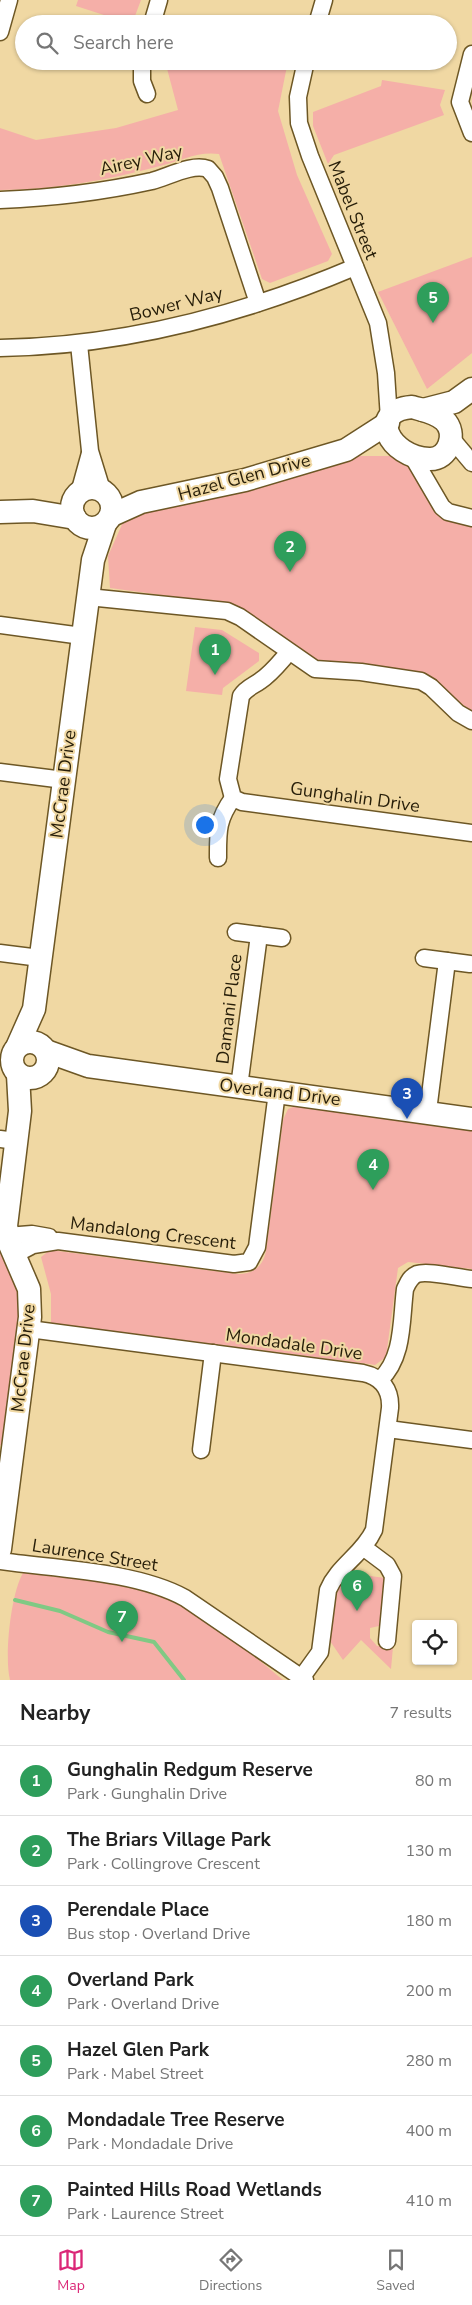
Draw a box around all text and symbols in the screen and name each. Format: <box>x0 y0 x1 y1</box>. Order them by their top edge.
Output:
search box <box>15 15 457 70</box>
icon: search <box>33 29 61 57</box>
text: Search here <box>73 30 174 56</box>
street label: Airey Way <box>97 139 186 181</box>
street label: Mabel Street <box>322 157 384 263</box>
street label: Bower Way <box>127 281 226 327</box>
pin: 5 <box>417 282 449 323</box>
street label: Hazel Glen Drive <box>175 448 313 506</box>
pin: 2 <box>274 531 306 572</box>
pin: 1 <box>199 634 231 675</box>
street label: McCrae Drive <box>44 729 82 839</box>
street label: Gunghalin Drive <box>289 776 421 818</box>
your location <box>192 812 218 838</box>
street label: Damani Place <box>210 953 248 1065</box>
street label: Overland Drive <box>218 1073 342 1111</box>
pin: 3 <box>391 1078 423 1119</box>
pin: 4 <box>357 1149 389 1190</box>
street label: Mandalong Crescent <box>69 1211 238 1255</box>
street label: McCrae Drive <box>5 1303 41 1413</box>
street label: Mondadale Drive <box>224 1323 364 1365</box>
street label: Laurence Street <box>30 1533 160 1577</box>
pin: 6 <box>341 1570 373 1611</box>
pin: 7 <box>106 1601 138 1642</box>
map controls <box>412 1620 457 1665</box>
button: locate <box>412 1620 457 1665</box>
text: Nearby <box>20 1699 90 1727</box>
text: 7 results <box>390 1702 452 1724</box>
text: Gunghalin Redgum Reserve <box>67 1757 313 1783</box>
text: 1 <box>31 1770 41 1792</box>
text: 80 m <box>415 1770 452 1792</box>
text: Park · Gunghalin Drive <box>67 1783 227 1805</box>
text: The Briars Village Park <box>67 1827 271 1853</box>
text: 2 <box>31 1840 41 1862</box>
text: 130 m <box>405 1840 452 1862</box>
text: Park · Collingrove Crescent <box>67 1853 260 1875</box>
text: Perendale Place <box>67 1897 209 1923</box>
text: 3 <box>31 1910 41 1932</box>
text: 180 m <box>405 1910 452 1932</box>
text: Bus stop · Overland Drive <box>67 1923 250 1945</box>
text: Overland Park <box>67 1967 194 1993</box>
text: 4 <box>31 1980 41 2002</box>
text: 200 m <box>405 1980 452 2002</box>
text: Park · Overland Drive <box>67 1993 219 2015</box>
text: Hazel Glen Park <box>67 2037 209 2063</box>
text: 5 <box>31 2050 41 2072</box>
text: 280 m <box>405 2050 452 2072</box>
text: Park · Mabel Street <box>67 2063 203 2085</box>
text: Mondadale Tree Reserve <box>67 2107 285 2133</box>
text: 6 <box>31 2120 41 2142</box>
text: 400 m <box>405 2120 452 2142</box>
text: Park · Mondadale Drive <box>67 2133 233 2155</box>
text: Painted Hills Road Wetlands <box>67 2177 322 2203</box>
text: 7 <box>31 2190 41 2212</box>
text: 410 m <box>405 2190 452 2212</box>
text: Park · Laurence Street <box>67 2203 224 2225</box>
tab: Map <box>57 2246 85 2295</box>
tab: Directions <box>199 2246 262 2295</box>
tab: Saved <box>376 2246 415 2295</box>

